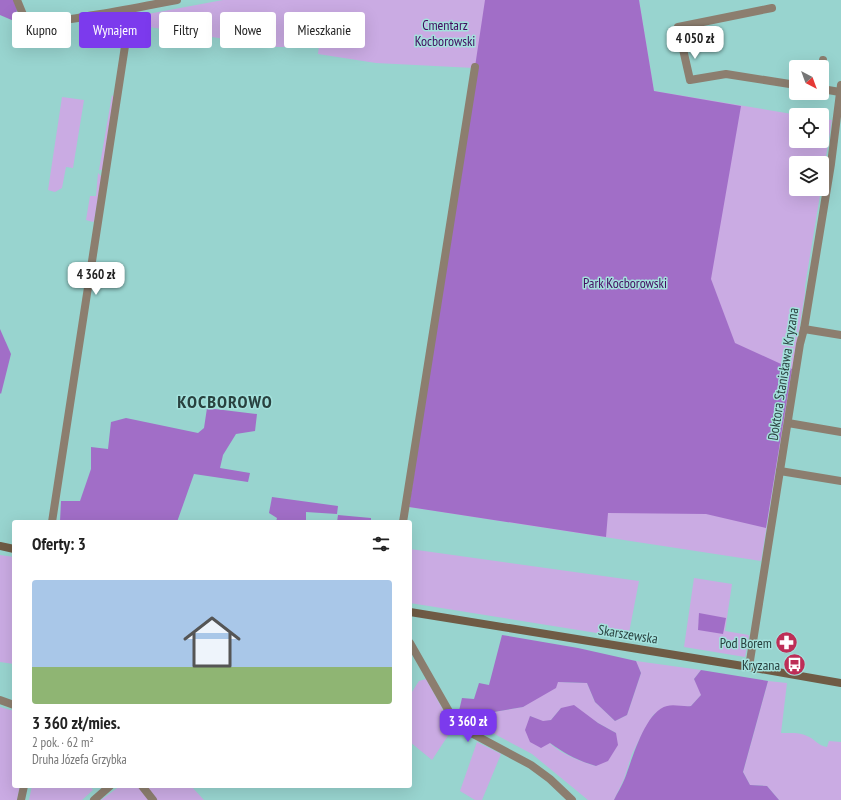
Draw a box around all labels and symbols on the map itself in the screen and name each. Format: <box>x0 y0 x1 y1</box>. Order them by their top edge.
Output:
park label: Cmentarz Kocborowski <box>415 16 475 50</box>
pin: 4 050 zł <box>654 26 736 60</box>
north arrow <box>789 60 829 100</box>
pin: 4 360 zł <box>55 262 137 296</box>
park label: Park Kocborowski <box>583 274 667 292</box>
street label: Doktora Stanisława Kryzana <box>764 306 802 442</box>
district label: KOCBOROWO <box>177 390 273 413</box>
street label: Skarszewska <box>597 620 659 648</box>
pharmacy icon: Pod Borem <box>774 630 800 656</box>
place label: Pod Borem <box>720 634 772 652</box>
bus stop icon: Kryzana <box>782 652 808 678</box>
place label: Kryzana <box>742 656 780 674</box>
pin: 3 360 zł <box>427 709 509 743</box>

